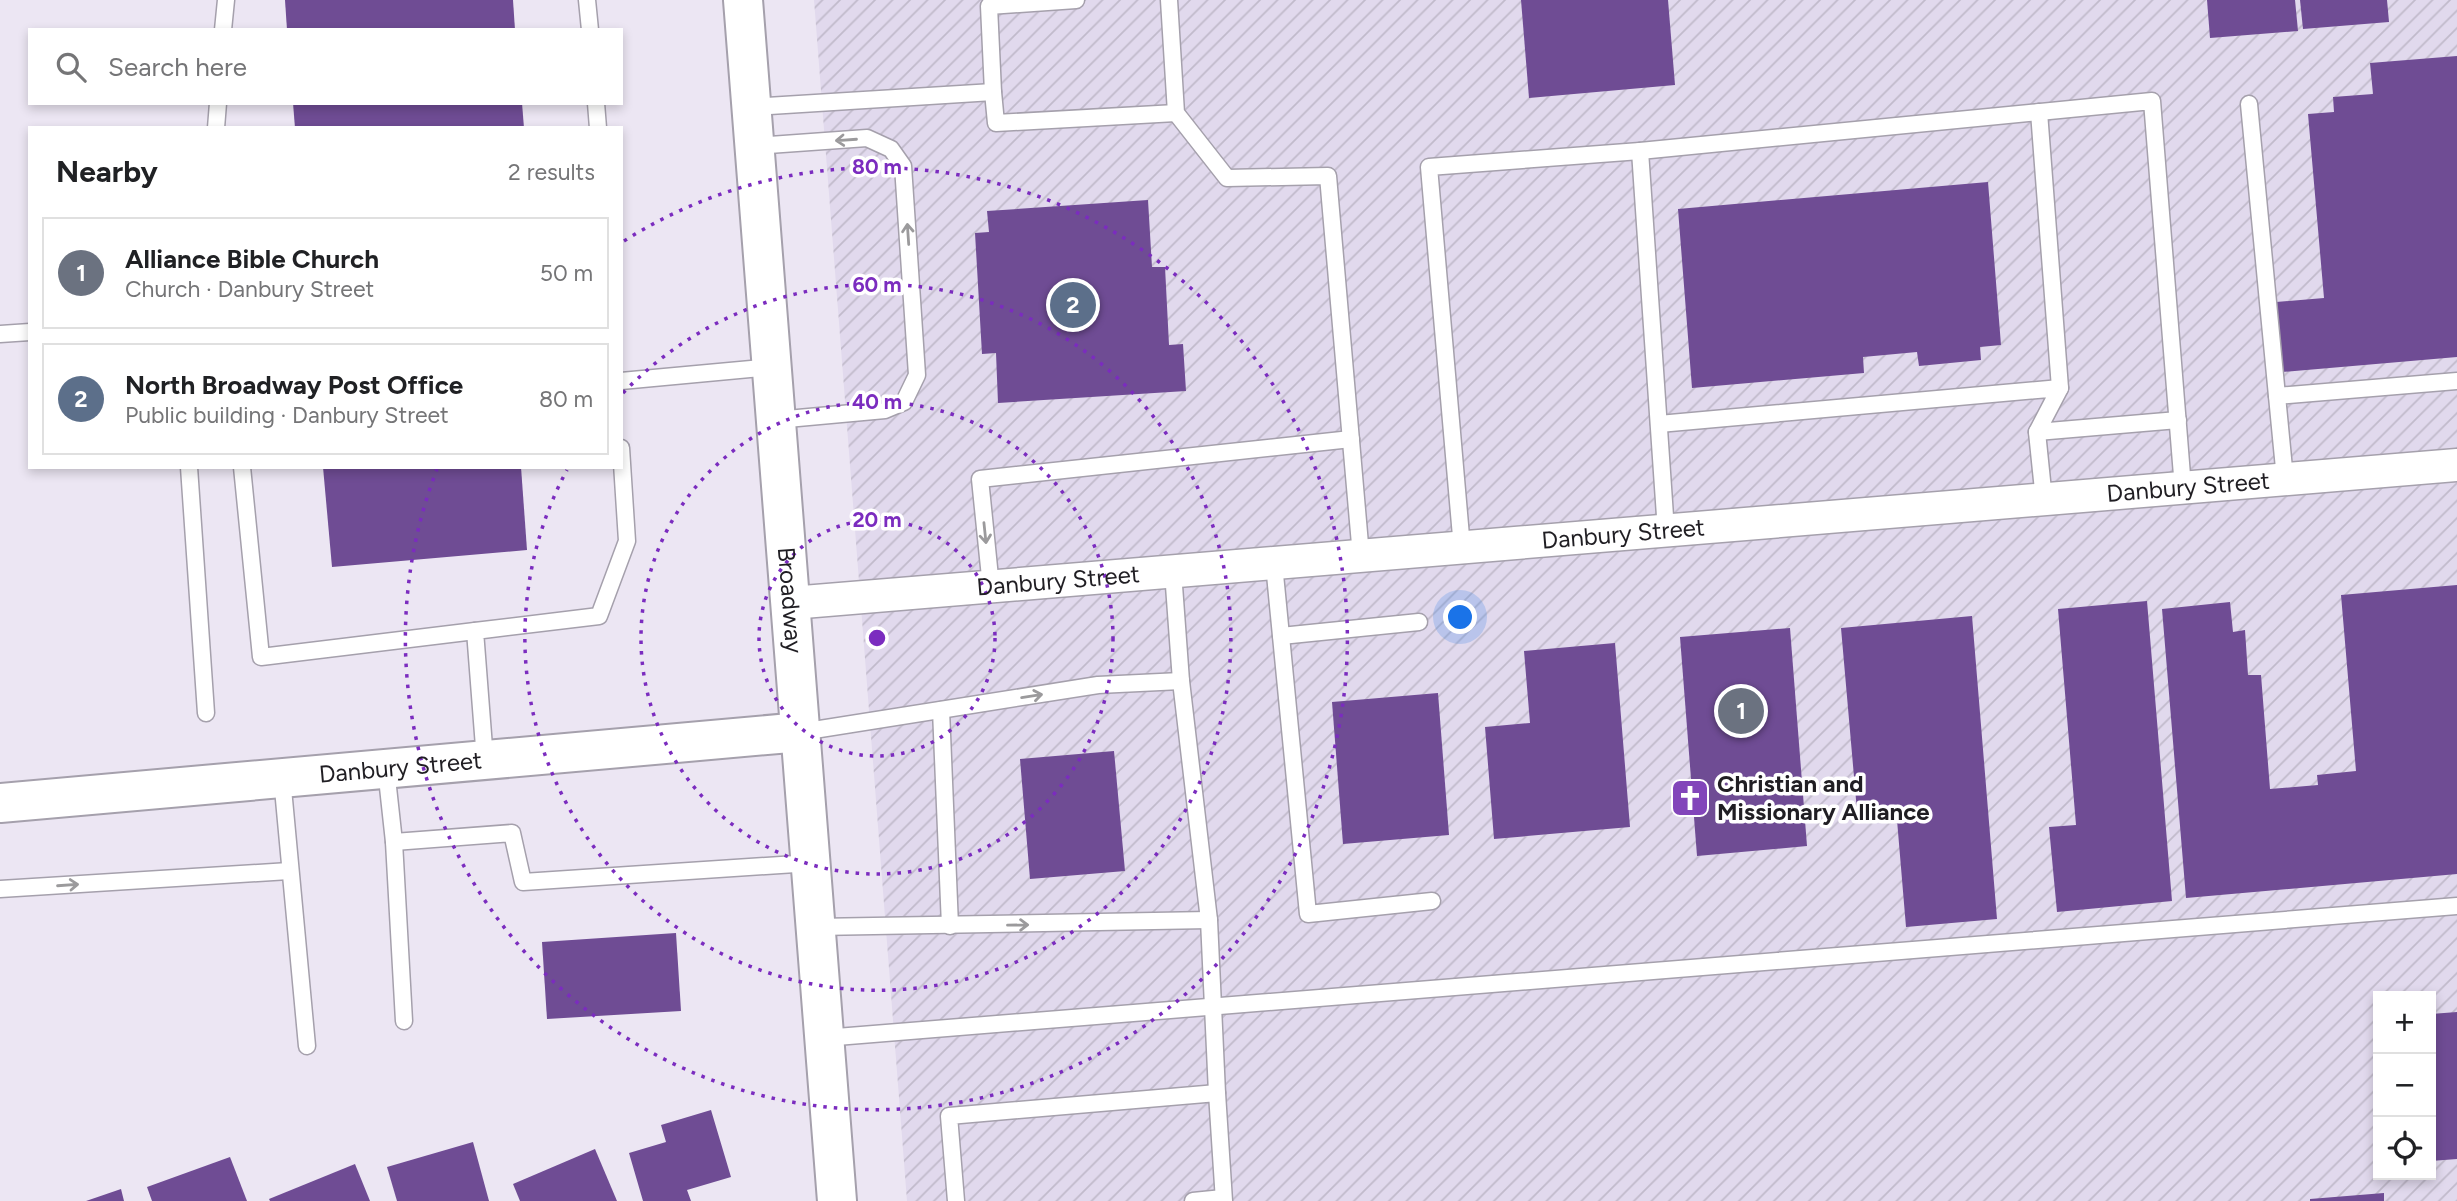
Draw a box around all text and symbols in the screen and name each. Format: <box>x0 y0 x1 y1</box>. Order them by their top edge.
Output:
search box <box>28 28 623 105</box>
icon: search <box>52 48 90 86</box>
text: Search here <box>108 51 247 83</box>
one-way arrow <box>835 134 858 147</box>
text: Nearby <box>56 153 158 190</box>
text: 80 m <box>852 154 902 179</box>
text: 2 results <box>508 158 595 186</box>
one-way arrow <box>901 222 914 245</box>
text: Alliance Bible Church <box>125 243 379 275</box>
text: 1 <box>76 259 86 287</box>
text: 50 m <box>540 259 593 287</box>
text: 60 m <box>852 272 902 297</box>
text: Church · Danbury Street <box>125 275 374 303</box>
pin: 2 <box>1050 279 1096 331</box>
text: North Broadway Post Office <box>125 369 463 401</box>
text: 2 <box>74 385 88 413</box>
text: 80 m <box>539 385 593 413</box>
text: 40 m <box>852 389 902 414</box>
text: Public building · Danbury Street <box>125 401 449 429</box>
street label: Danbury Street <box>2105 466 2271 508</box>
text: 20 m <box>852 507 902 532</box>
street label: Danbury Street <box>1540 512 1706 555</box>
one-way arrow <box>979 521 992 544</box>
street label: Broadway <box>772 546 809 655</box>
street label: Danbury Street <box>975 559 1141 602</box>
your location <box>1443 600 1477 634</box>
centre of rings <box>865 626 889 650</box>
pin: 1 <box>1718 685 1764 737</box>
one-way arrow <box>1020 689 1043 702</box>
street label: Danbury Street <box>318 745 483 789</box>
place label: Christian and Missionary Alliance <box>1717 769 1930 826</box>
church icon: Christian and Missionary Alliance <box>1669 777 1711 819</box>
one-way arrow <box>56 878 79 891</box>
one-way arrow <box>1006 918 1029 931</box>
map controls <box>2373 991 2436 1180</box>
button: + <box>2373 991 2436 1054</box>
button: − <box>2373 1054 2436 1117</box>
button: locate <box>2373 1117 2436 1180</box>

